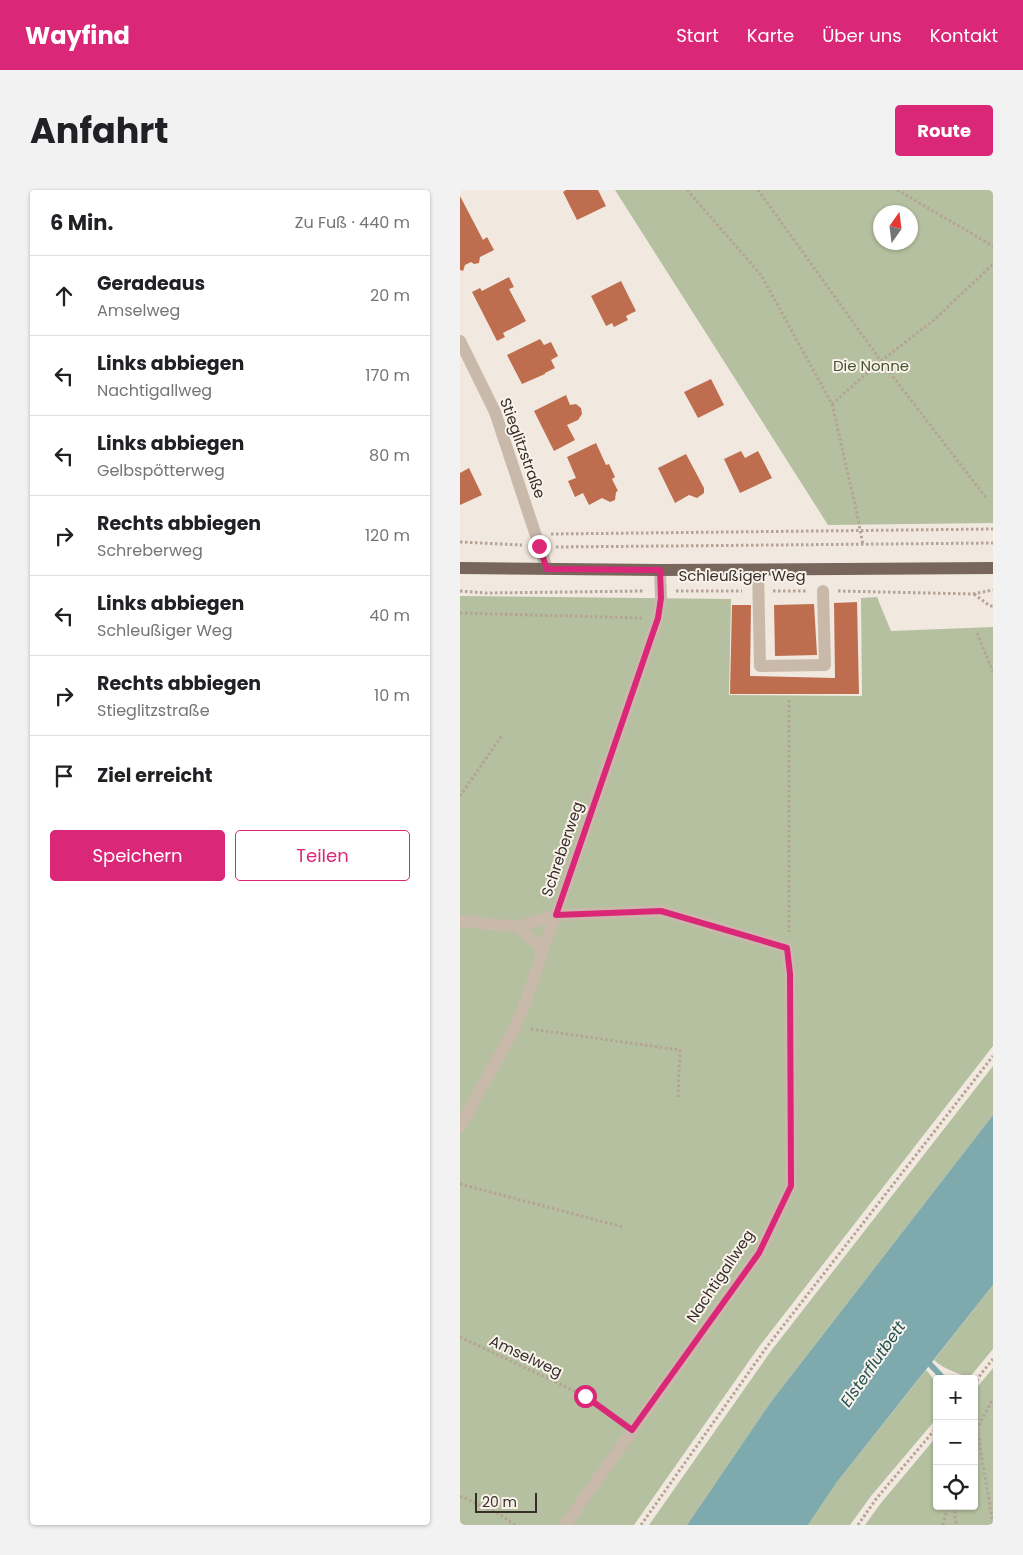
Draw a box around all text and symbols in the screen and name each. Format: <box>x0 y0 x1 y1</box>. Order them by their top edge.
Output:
text: Wayfind <box>25 19 130 52</box>
text: Start <box>676 23 719 48</box>
text: Karte <box>747 23 794 48</box>
text: Über uns <box>822 23 902 48</box>
text: Kontakt <box>930 23 998 48</box>
button: Route <box>895 105 993 156</box>
text: Anfahrt <box>30 106 169 155</box>
north arrow <box>873 205 918 250</box>
text: 6 Min. <box>50 208 113 237</box>
text: Zu Fuß · 440 m <box>295 211 410 234</box>
text: Geradeaus <box>97 270 205 297</box>
icon: ahead <box>50 282 78 310</box>
text: 20 m <box>370 284 410 307</box>
text: Amselweg <box>97 299 180 322</box>
text: Links abbiegen <box>97 350 244 377</box>
park label: Die Nonne <box>833 355 909 376</box>
icon: left <box>50 362 78 390</box>
text: 170 m <box>365 364 410 387</box>
text: Nachtigallweg <box>97 379 212 402</box>
street label: Stieglitzstraße <box>495 395 551 501</box>
text: Links abbiegen <box>97 430 244 457</box>
icon: left <box>50 442 78 470</box>
text: 80 m <box>369 444 410 467</box>
text: Gelbspötterweg <box>97 459 225 482</box>
text: Rechts abbiegen <box>97 510 261 537</box>
icon: right <box>50 522 78 550</box>
text: 120 m <box>365 524 410 547</box>
route end <box>528 535 551 558</box>
text: Schreberweg <box>97 539 203 562</box>
street label: Schleußiger Weg <box>678 565 806 586</box>
text: Links abbiegen <box>97 590 244 617</box>
icon: left <box>50 602 78 630</box>
text: 40 m <box>369 604 410 627</box>
text: Schleußiger Weg <box>97 619 233 642</box>
text: Rechts abbiegen <box>97 670 261 697</box>
icon: right <box>50 682 78 710</box>
text: 10 m <box>374 684 410 707</box>
text: Stieglitzstraße <box>97 699 210 722</box>
icon: arrive <box>50 762 78 790</box>
text: Ziel erreicht <box>97 762 213 789</box>
street label: Schreberweg <box>536 799 588 899</box>
button: Speichern <box>50 830 225 881</box>
button: Teilen <box>235 830 410 881</box>
street label: Nachtigallweg <box>681 1225 759 1327</box>
water label: Elsterflutbett <box>835 1316 912 1411</box>
street label: Amselweg <box>486 1330 566 1382</box>
map controls <box>933 1375 978 1510</box>
button: + <box>933 1375 978 1420</box>
route start <box>574 1385 597 1408</box>
button: − <box>933 1420 978 1465</box>
button: locate <box>933 1465 978 1510</box>
scale bar <box>475 1490 538 1513</box>
text: 20 m <box>482 1492 517 1512</box>

